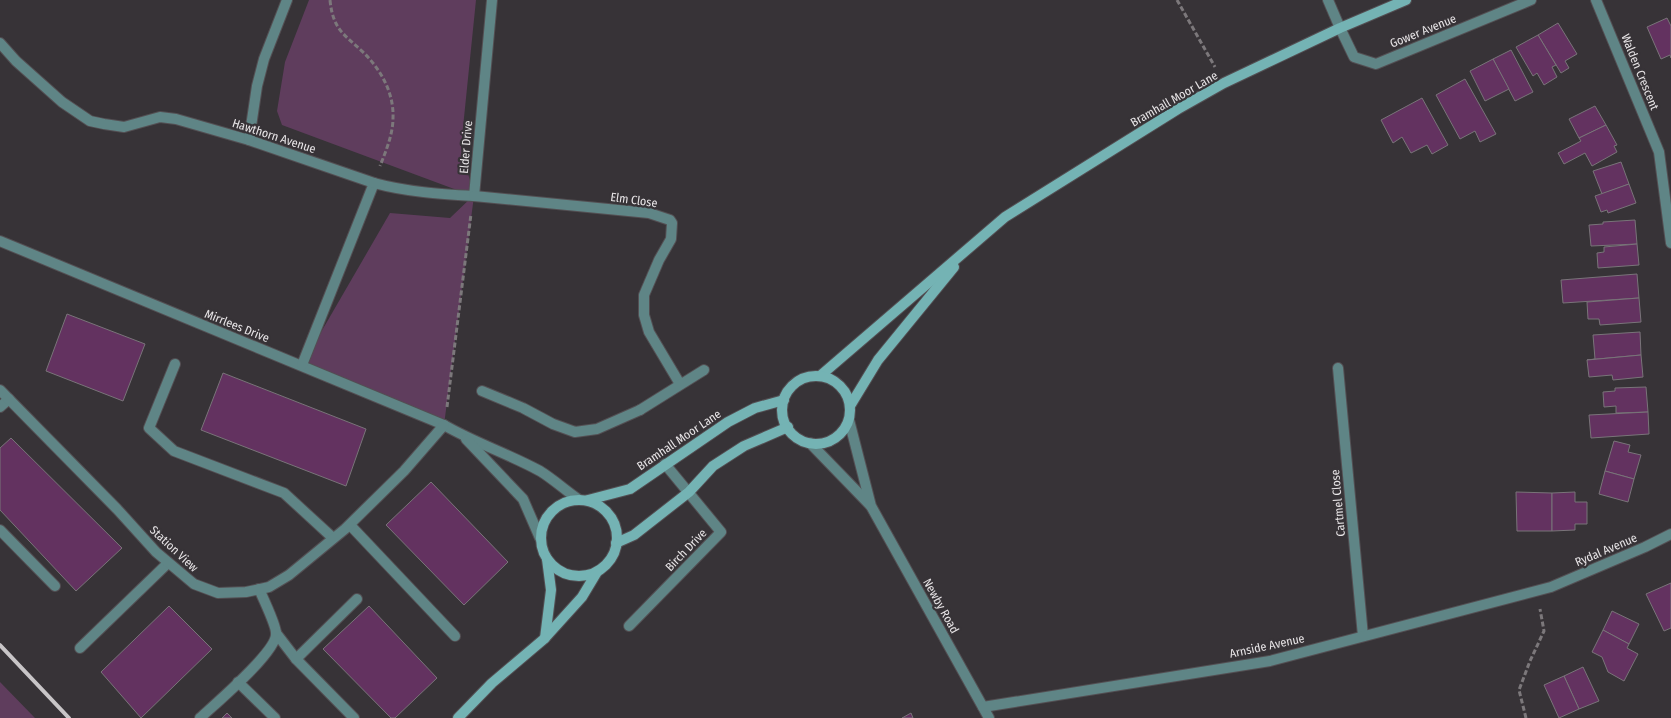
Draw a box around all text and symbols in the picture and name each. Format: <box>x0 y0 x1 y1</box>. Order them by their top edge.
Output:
street label: Gower Avenue <box>1388 11 1458 51</box>
street label: Walden Crescent <box>1618 32 1662 112</box>
street label: Bramhall Moor Lane <box>1128 68 1220 130</box>
street label: Hawthorn Avenue <box>231 116 318 156</box>
street label: Elder Drive <box>457 120 475 174</box>
street label: Elm Close <box>610 190 658 210</box>
street label: Mirrlees Drive <box>203 307 271 345</box>
street label: Bramhall Moor Lane <box>634 407 724 473</box>
street label: Cartmel Close <box>1328 469 1348 537</box>
street label: Station View <box>147 523 201 575</box>
street label: Birch Drive <box>663 526 710 574</box>
street label: Rydal Avenue <box>1573 531 1639 569</box>
street label: Newby Road <box>920 576 962 636</box>
street label: Arnside Avenue <box>1228 631 1306 661</box>

